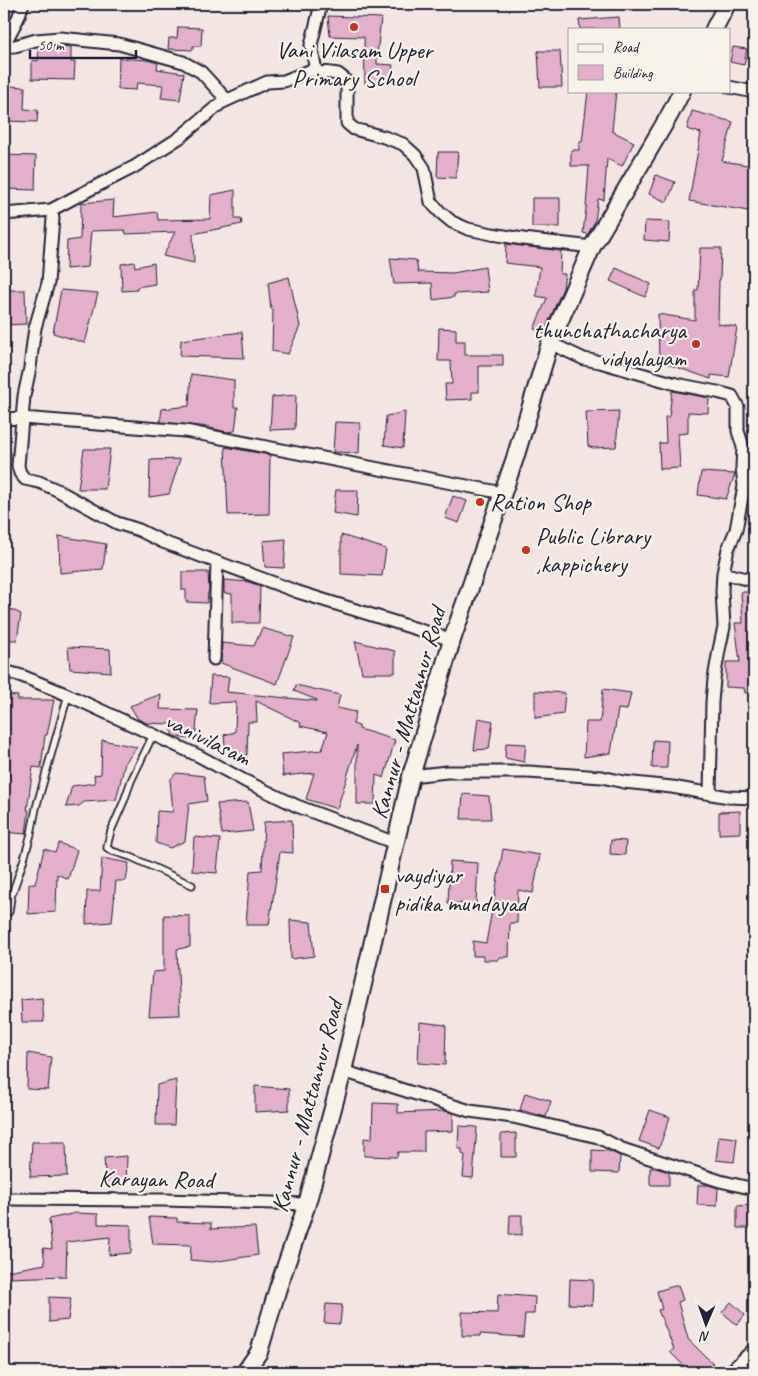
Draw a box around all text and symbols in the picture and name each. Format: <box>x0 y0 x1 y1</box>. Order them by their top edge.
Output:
marker: Vani Vilasam Upper Primary School <box>348 21 360 33</box>
scale bar <box>30 28 136 60</box>
legend <box>568 28 730 92</box>
place label: Vani Vilasam Upper Primary School <box>276 35 434 93</box>
text: 50 m <box>38 36 65 55</box>
text: Road <box>613 38 640 57</box>
text: Building <box>613 64 653 83</box>
place label: thunchathacharya vidyalayam <box>533 315 687 373</box>
marker: thunchathacharya vidyalayam <box>690 338 702 350</box>
place label: Ration Shop <box>490 487 592 517</box>
marker: Ration Shop <box>474 496 486 508</box>
place label: Public Library ,kappichery <box>536 521 652 579</box>
marker: Public Library ,kappichery <box>520 544 532 556</box>
street label: Kannur - Mattannur Road <box>363 600 454 822</box>
street label: vanivilasam <box>160 705 256 773</box>
place label: vaydiyar pidika mundayad <box>395 860 530 918</box>
marker: vaydiyar pidika mundayad <box>379 883 391 895</box>
street label: Kannur - Mattannur Road <box>264 993 351 1215</box>
street label: Karayan Road <box>98 1163 217 1195</box>
north arrow <box>680 1298 730 1348</box>
text: N <box>699 1328 710 1345</box>

